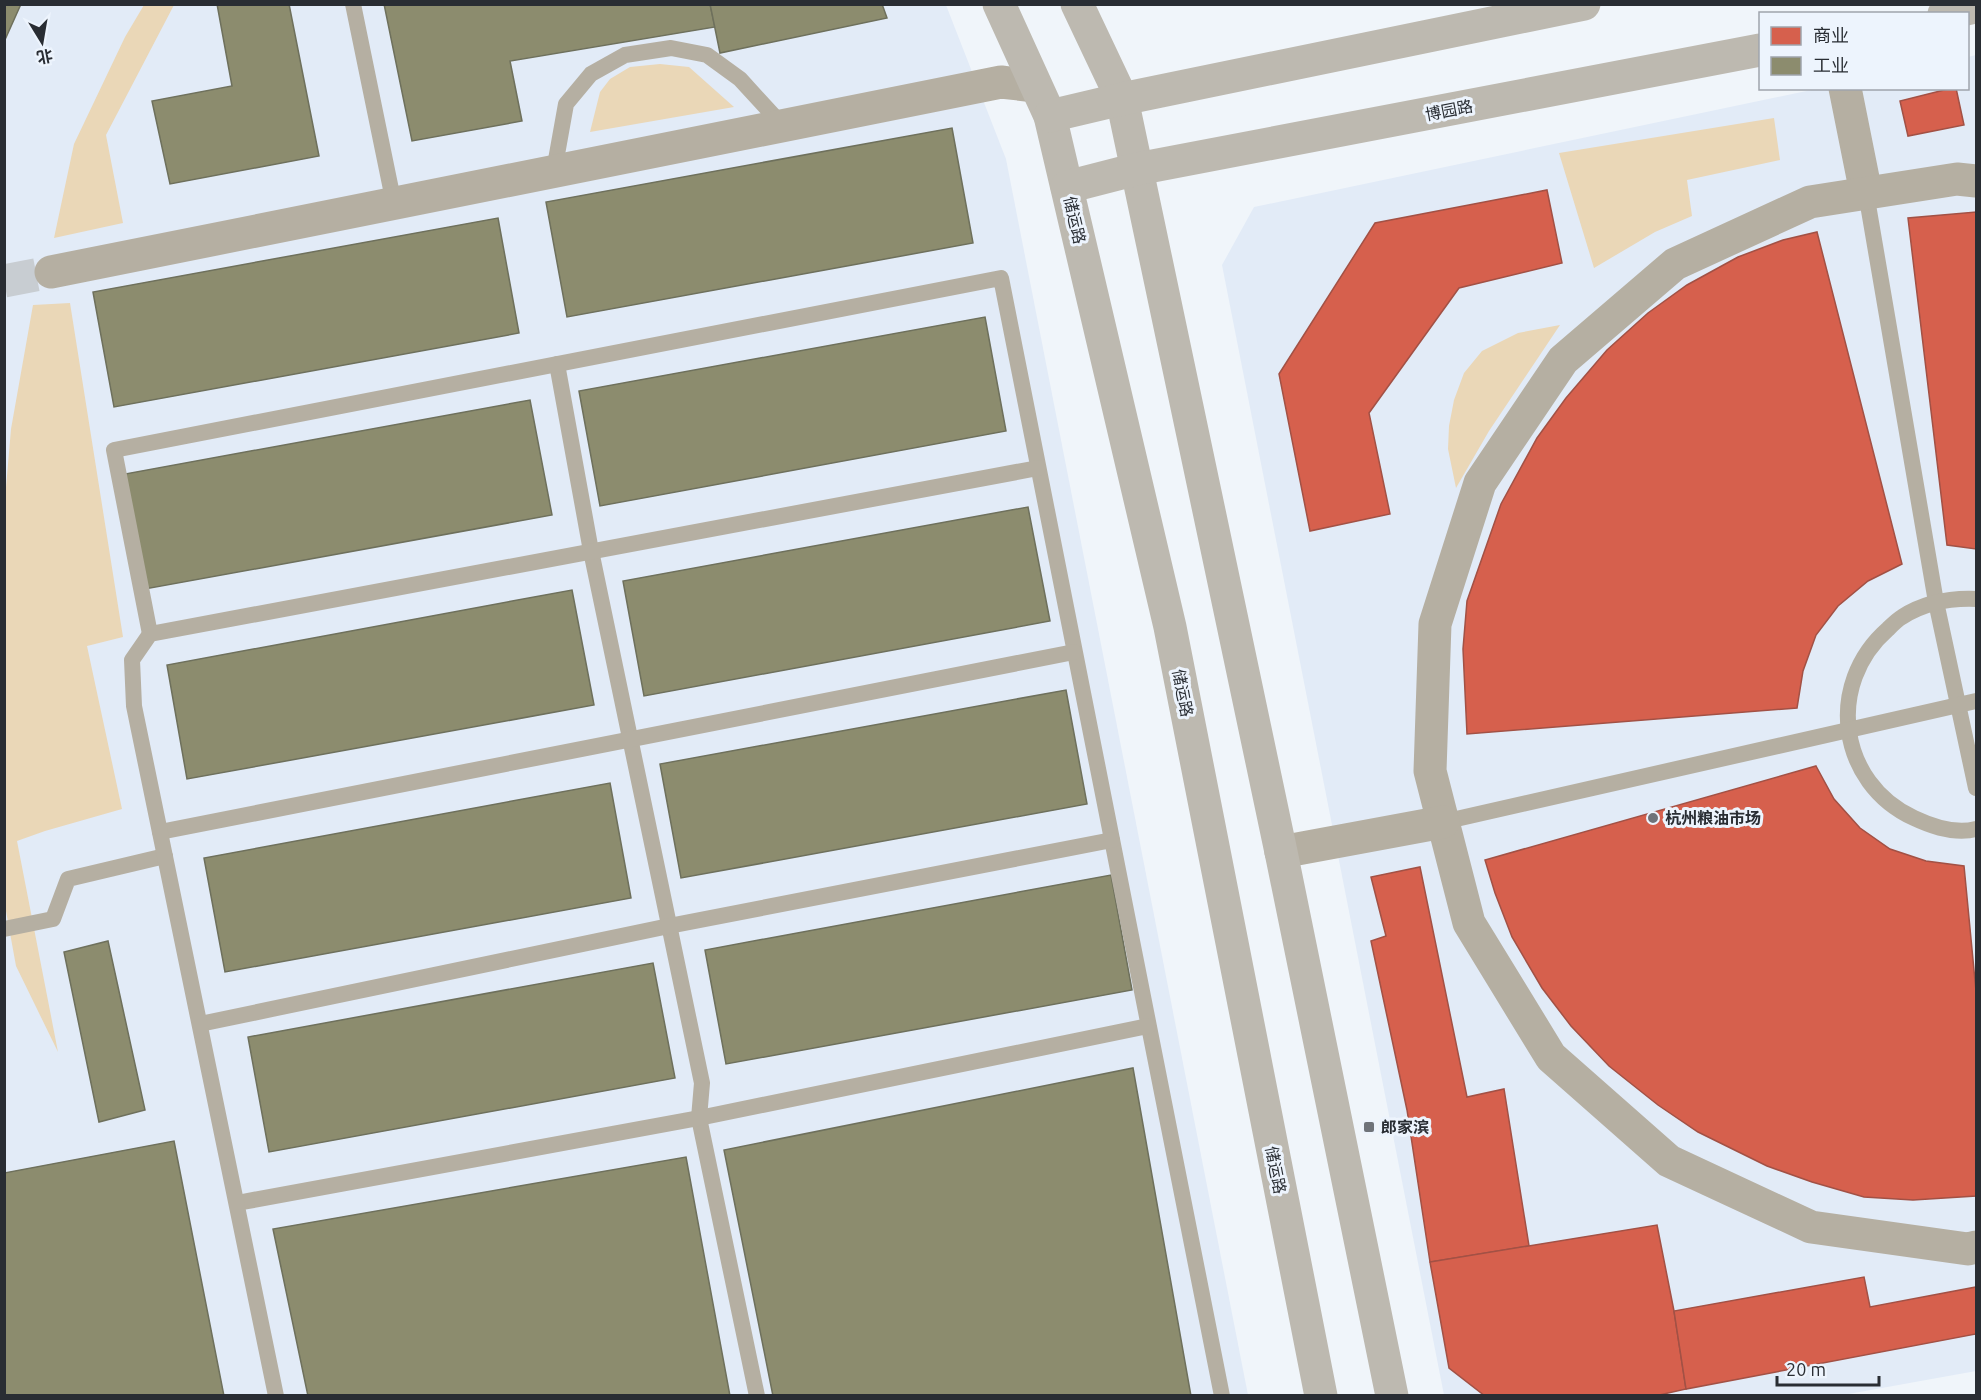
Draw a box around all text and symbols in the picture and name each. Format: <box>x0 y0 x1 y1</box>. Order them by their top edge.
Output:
north arrow <box>12 12 72 72</box>
legend <box>1759 12 1969 90</box>
text: 商业 <box>1813 25 1849 45</box>
text: 北 <box>35 46 54 67</box>
text: 工业 <box>1813 55 1849 75</box>
street label: 博园路 <box>1424 97 1474 123</box>
street label: 储运路 <box>1061 195 1089 245</box>
street label: 储运路 <box>1170 668 1196 718</box>
place label: 杭州粮油市场 <box>1665 809 1761 827</box>
marker: 杭州粮油市场 <box>1646 811 1660 825</box>
place label: 郎家滨 <box>1381 1118 1429 1136</box>
marker: 郎家滨 <box>1362 1120 1376 1134</box>
street label: 储运路 <box>1263 1145 1289 1195</box>
scale bar <box>1777 1349 1879 1387</box>
text: 20 m <box>1786 1359 1826 1379</box>

